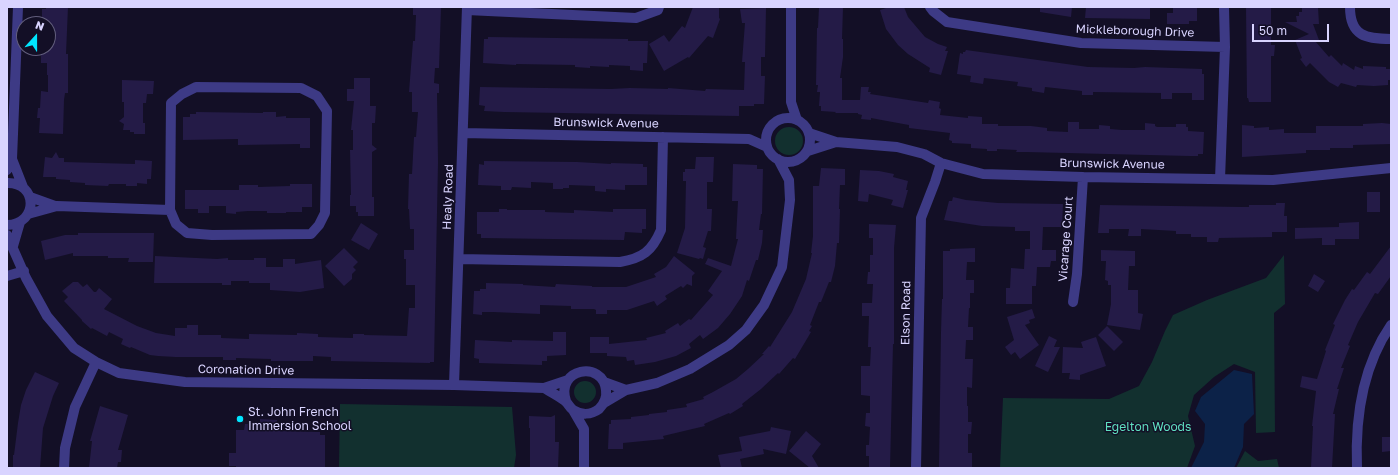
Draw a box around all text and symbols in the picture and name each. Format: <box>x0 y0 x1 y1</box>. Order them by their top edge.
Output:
north arrow <box>16 16 56 56</box>
scale bar <box>1254 16 1331 42</box>
text: N <box>34 18 46 33</box>
street label: Mickleborough Drive <box>1075 22 1195 40</box>
text: 50 m <box>1259 23 1287 38</box>
street label: Brunswick Avenue <box>553 115 659 131</box>
street label: Brunswick Avenue <box>1059 156 1165 172</box>
street label: Healy Road <box>440 164 456 230</box>
street label: Vicarage Court <box>1056 196 1076 282</box>
street label: Elson Road <box>898 281 914 345</box>
street label: Coronation Drive <box>198 362 294 378</box>
place label: St. John French Immersion School <box>248 405 352 433</box>
marker: St. John French Immersion School <box>235 414 245 424</box>
park label: Egelton Woods <box>1105 420 1191 434</box>

